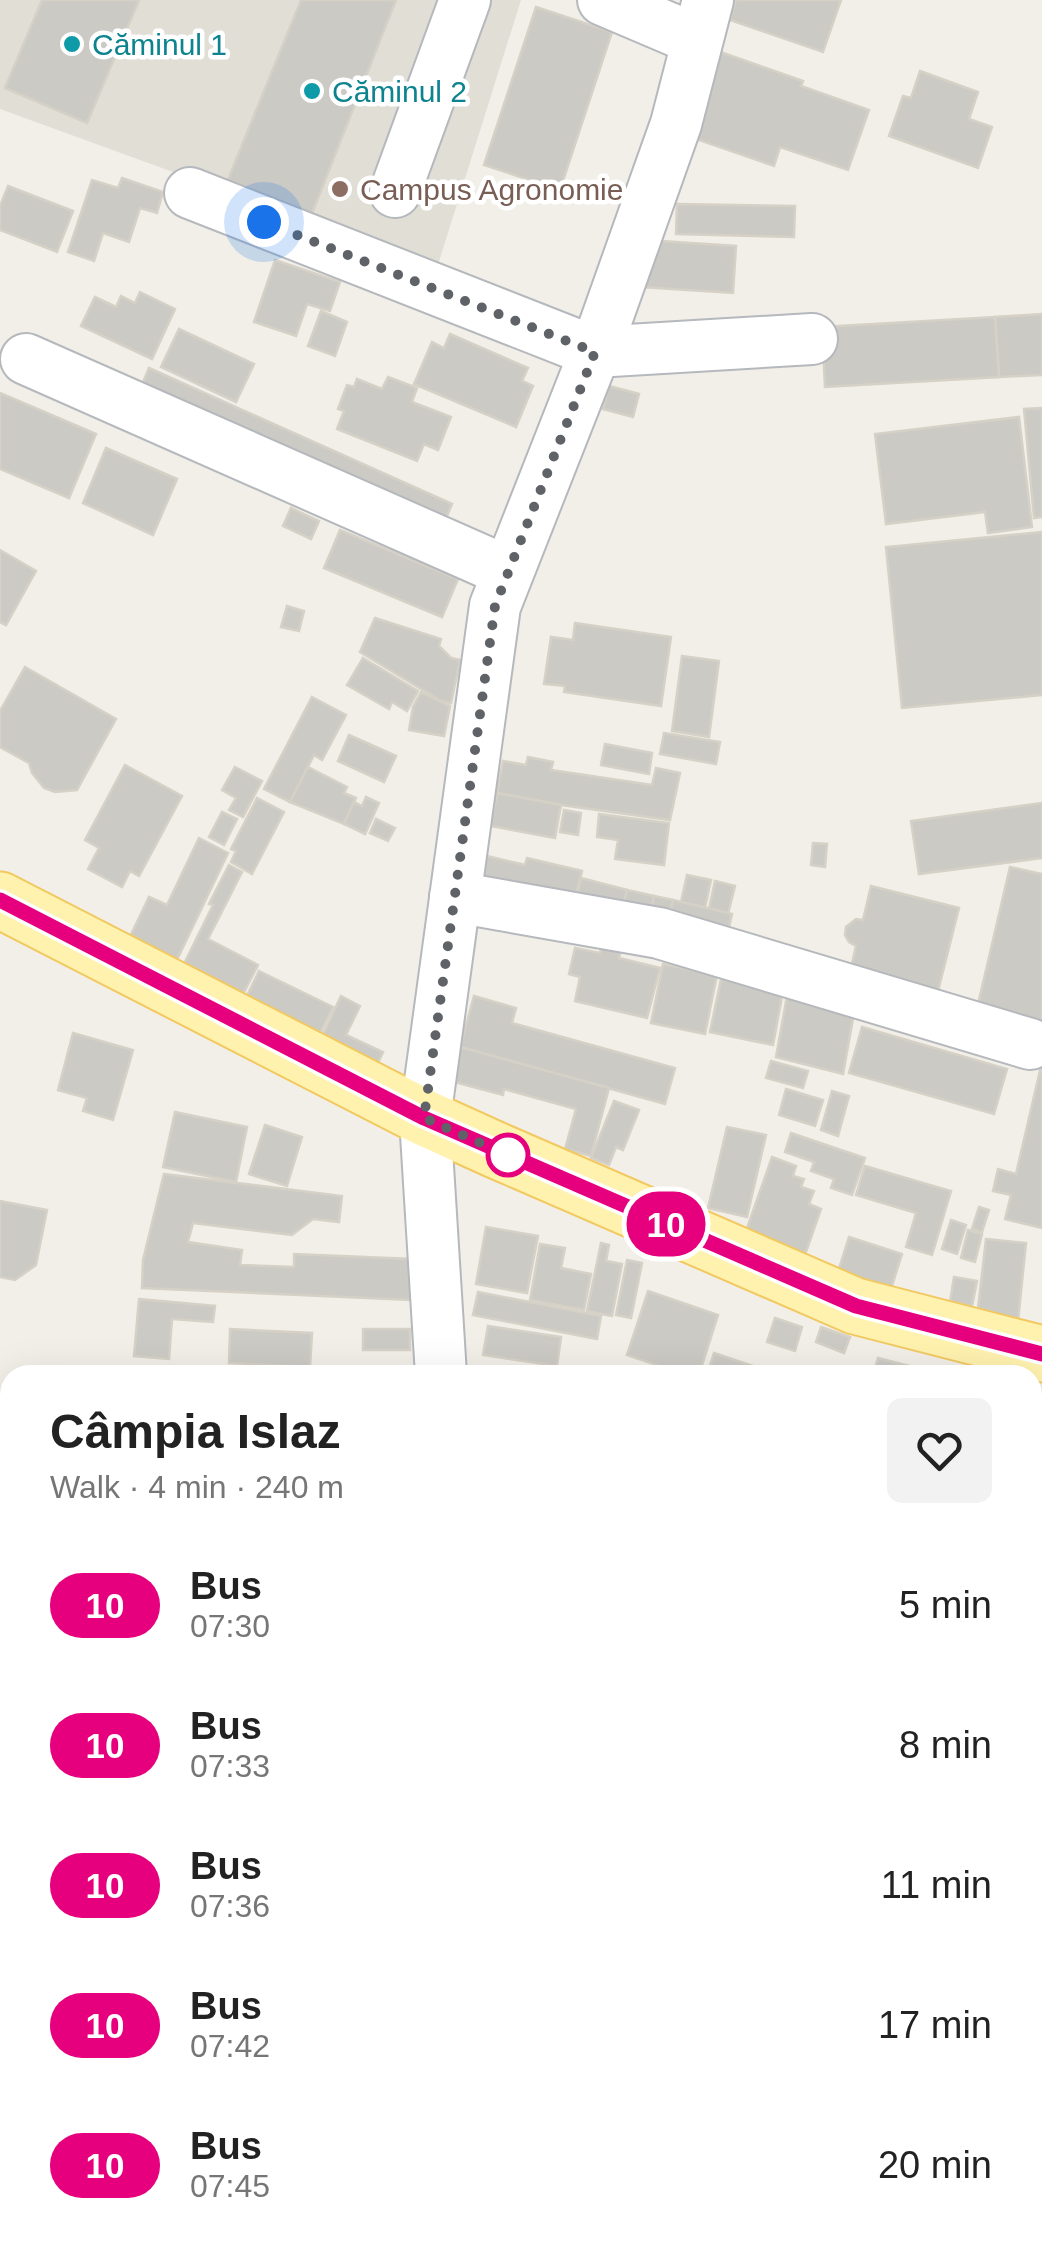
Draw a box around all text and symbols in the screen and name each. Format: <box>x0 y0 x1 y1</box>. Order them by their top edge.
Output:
place label: Căminul 1 <box>92 28 227 61</box>
marker: Căminul 1 <box>61 33 83 55</box>
place label: Căminul 2 <box>332 75 467 108</box>
marker: Căminul 2 <box>301 80 323 102</box>
place label: Campus Agronomie <box>360 173 623 206</box>
marker: Campus Agronomie <box>329 178 351 200</box>
your location <box>239 197 289 247</box>
unlabelled marker <box>487 1134 529 1176</box>
line badge: 10 <box>621 1192 711 1256</box>
text: 10 <box>647 1205 685 1244</box>
button: heart <box>887 1398 992 1503</box>
text: Câmpia Islaz <box>50 1405 341 1458</box>
text: Walk · 4 min · 240 m <box>50 1469 344 1505</box>
text: Bus <box>190 1565 262 1607</box>
text: 5 min <box>899 1584 992 1626</box>
text: 10 <box>86 1586 124 1625</box>
text: 07:30 <box>190 1608 270 1644</box>
text: Bus <box>190 1705 262 1747</box>
text: 8 min <box>899 1724 992 1766</box>
text: 10 <box>86 1726 124 1765</box>
text: 07:33 <box>190 1748 270 1784</box>
text: Bus <box>190 1845 262 1887</box>
text: 11 min <box>881 1864 992 1906</box>
text: 10 <box>86 1866 124 1905</box>
text: 07:36 <box>190 1888 270 1924</box>
text: Bus <box>190 1985 262 2027</box>
text: 17 min <box>878 2004 992 2046</box>
text: 10 <box>86 2006 124 2045</box>
text: 07:42 <box>190 2028 270 2064</box>
text: Bus <box>190 2125 262 2167</box>
text: 20 min <box>878 2144 992 2186</box>
text: 10 <box>86 2146 124 2185</box>
text: 07:45 <box>190 2168 270 2204</box>

